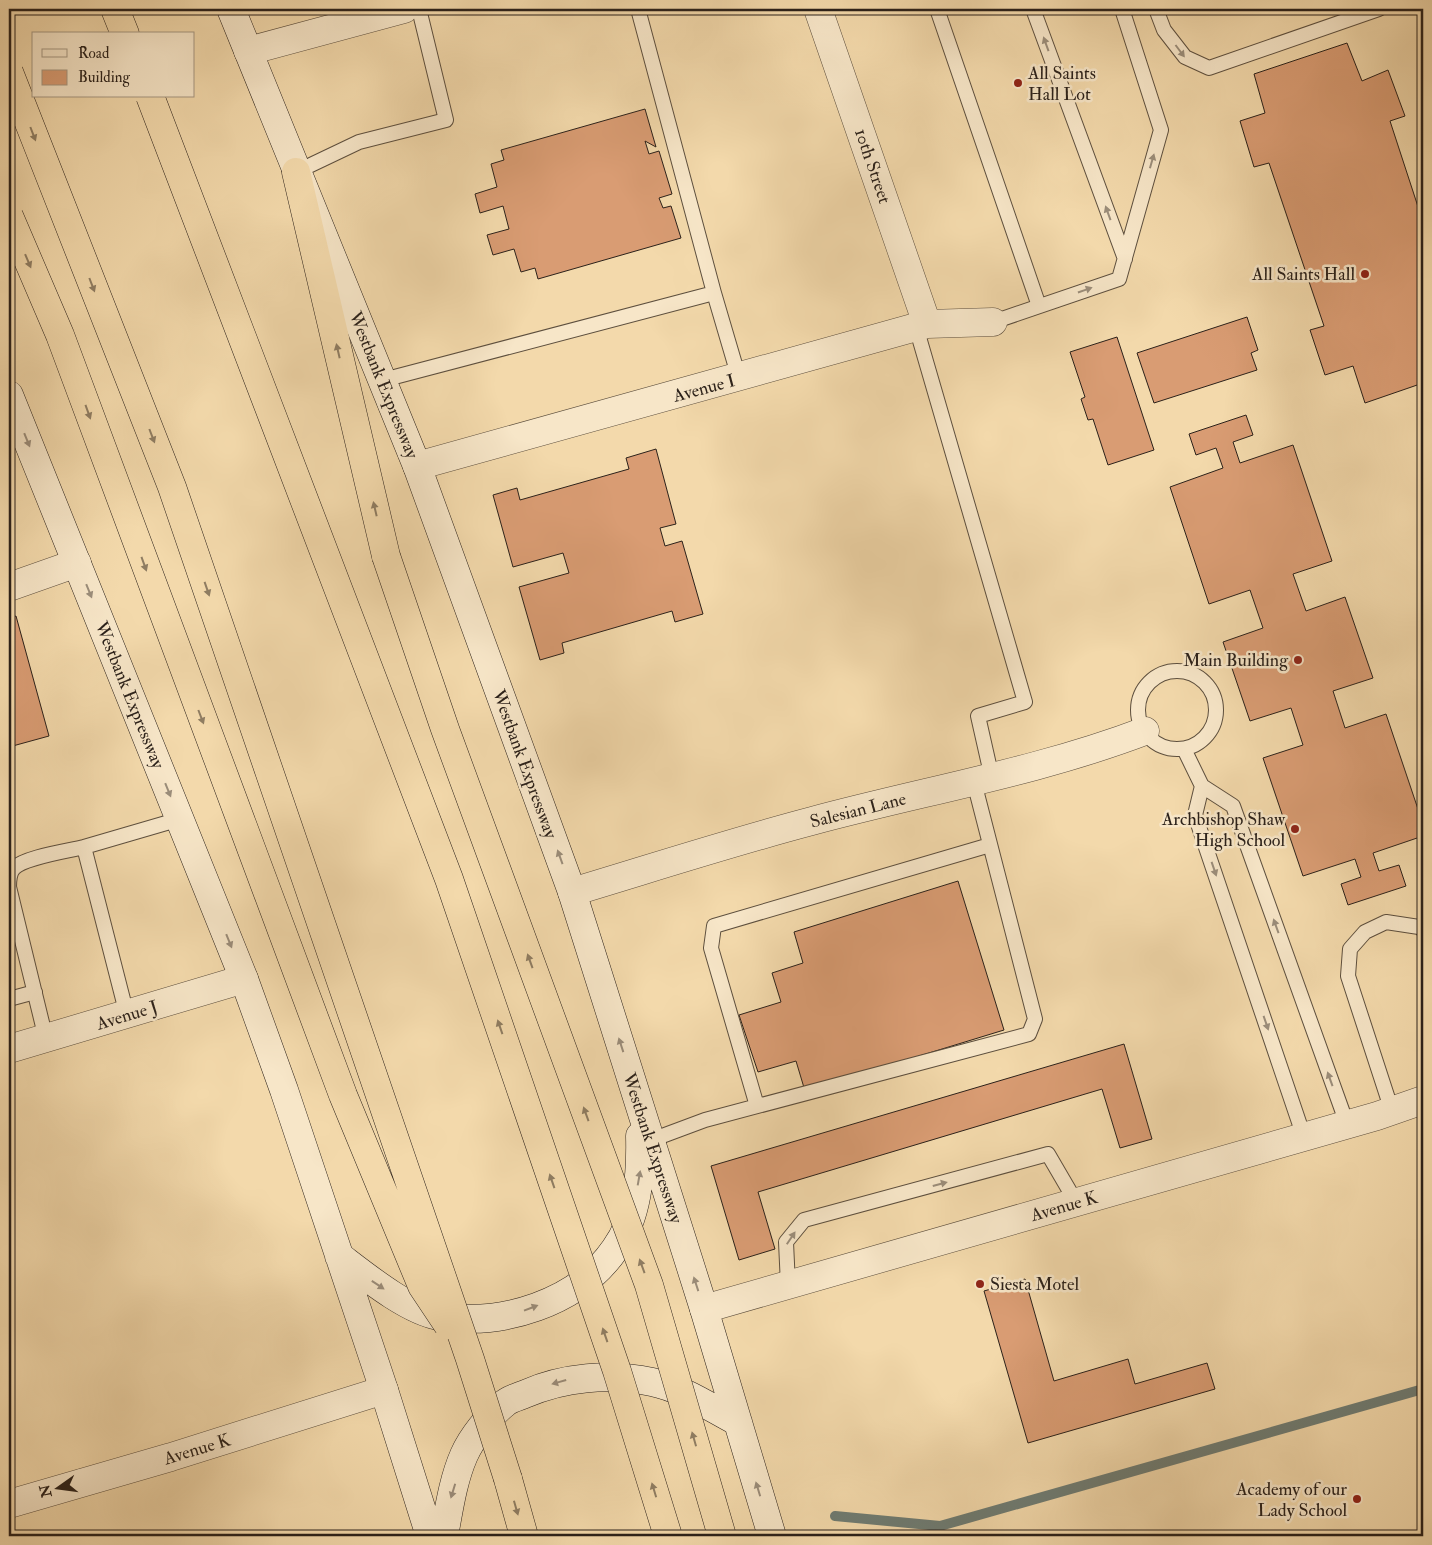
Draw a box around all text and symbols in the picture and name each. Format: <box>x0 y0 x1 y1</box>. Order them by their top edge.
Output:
legend <box>32 32 195 98</box>
one-way arrow <box>1042 36 1050 51</box>
text: Road <box>78 44 110 63</box>
one-way arrow <box>1174 44 1185 57</box>
place label: All Saints Hall Lot <box>1027 62 1096 106</box>
text: Building <box>78 68 130 87</box>
marker: All Saints Hall Lot <box>1012 77 1024 89</box>
street label: 10th Street <box>849 126 896 207</box>
one-way arrow <box>29 127 37 142</box>
one-way arrow <box>1149 154 1157 169</box>
one-way arrow <box>1104 205 1112 220</box>
one-way arrow <box>24 254 32 268</box>
place label: All Saints Hall <box>1251 263 1355 286</box>
marker: All Saints Hall <box>1359 268 1371 280</box>
one-way arrow <box>89 278 97 292</box>
one-way arrow <box>1078 286 1093 293</box>
street label: Westbank Expressway <box>343 307 424 463</box>
one-way arrow <box>334 343 342 358</box>
street label: Avenue I <box>670 369 738 408</box>
one-way arrow <box>84 405 92 420</box>
one-way arrow <box>149 429 156 444</box>
one-way arrow <box>24 433 32 447</box>
one-way arrow <box>371 501 379 516</box>
one-way arrow <box>141 557 148 572</box>
one-way arrow <box>204 582 211 597</box>
one-way arrow <box>85 584 93 598</box>
street label: Westbank Expressway <box>89 617 170 773</box>
place label: Main Building <box>1183 649 1289 672</box>
marker: Main Building <box>1292 654 1304 666</box>
street label: Westbank Expressway <box>487 686 563 843</box>
one-way arrow <box>197 710 205 725</box>
one-way arrow <box>165 783 173 798</box>
street label: Salesian Lane <box>808 787 909 834</box>
place label: Archbishop Shaw High School <box>1161 808 1286 852</box>
marker: Archbishop Shaw High School <box>1289 823 1301 835</box>
one-way arrow <box>556 850 563 865</box>
one-way arrow <box>1210 862 1218 877</box>
one-way arrow <box>1271 918 1279 933</box>
one-way arrow <box>225 934 233 948</box>
one-way arrow <box>526 954 533 969</box>
street label: Avenue J <box>93 995 161 1036</box>
one-way arrow <box>1262 1016 1270 1031</box>
one-way arrow <box>496 1020 503 1035</box>
one-way arrow <box>616 1038 624 1053</box>
street label: Westbank Expressway <box>617 1069 688 1227</box>
one-way arrow <box>1326 1071 1333 1086</box>
one-way arrow <box>582 1106 590 1121</box>
one-way arrow <box>636 1170 644 1186</box>
one-way arrow <box>548 1173 556 1188</box>
one-way arrow <box>932 1179 947 1187</box>
street label: Avenue K <box>1027 1186 1101 1227</box>
one-way arrow <box>786 1231 796 1245</box>
one-way arrow <box>638 1259 645 1274</box>
place label: Siesta Motel <box>990 1273 1079 1296</box>
one-way arrow <box>692 1276 700 1291</box>
marker: Siesta Motel <box>974 1278 986 1290</box>
one-way arrow <box>371 1280 385 1289</box>
one-way arrow <box>524 1304 539 1312</box>
one-way arrow <box>601 1327 609 1342</box>
one-way arrow <box>551 1378 567 1386</box>
street label: Avenue K <box>160 1428 234 1471</box>
one-way arrow <box>689 1431 697 1446</box>
north arrow <box>32 1462 82 1512</box>
place label: Academy of our Lady School <box>1235 1478 1347 1522</box>
text: N <box>36 1482 56 1500</box>
one-way arrow <box>650 1482 657 1497</box>
one-way arrow <box>753 1482 761 1497</box>
one-way arrow <box>448 1484 456 1499</box>
marker: Academy of our Lady School <box>1351 1493 1363 1505</box>
one-way arrow <box>513 1500 521 1515</box>

